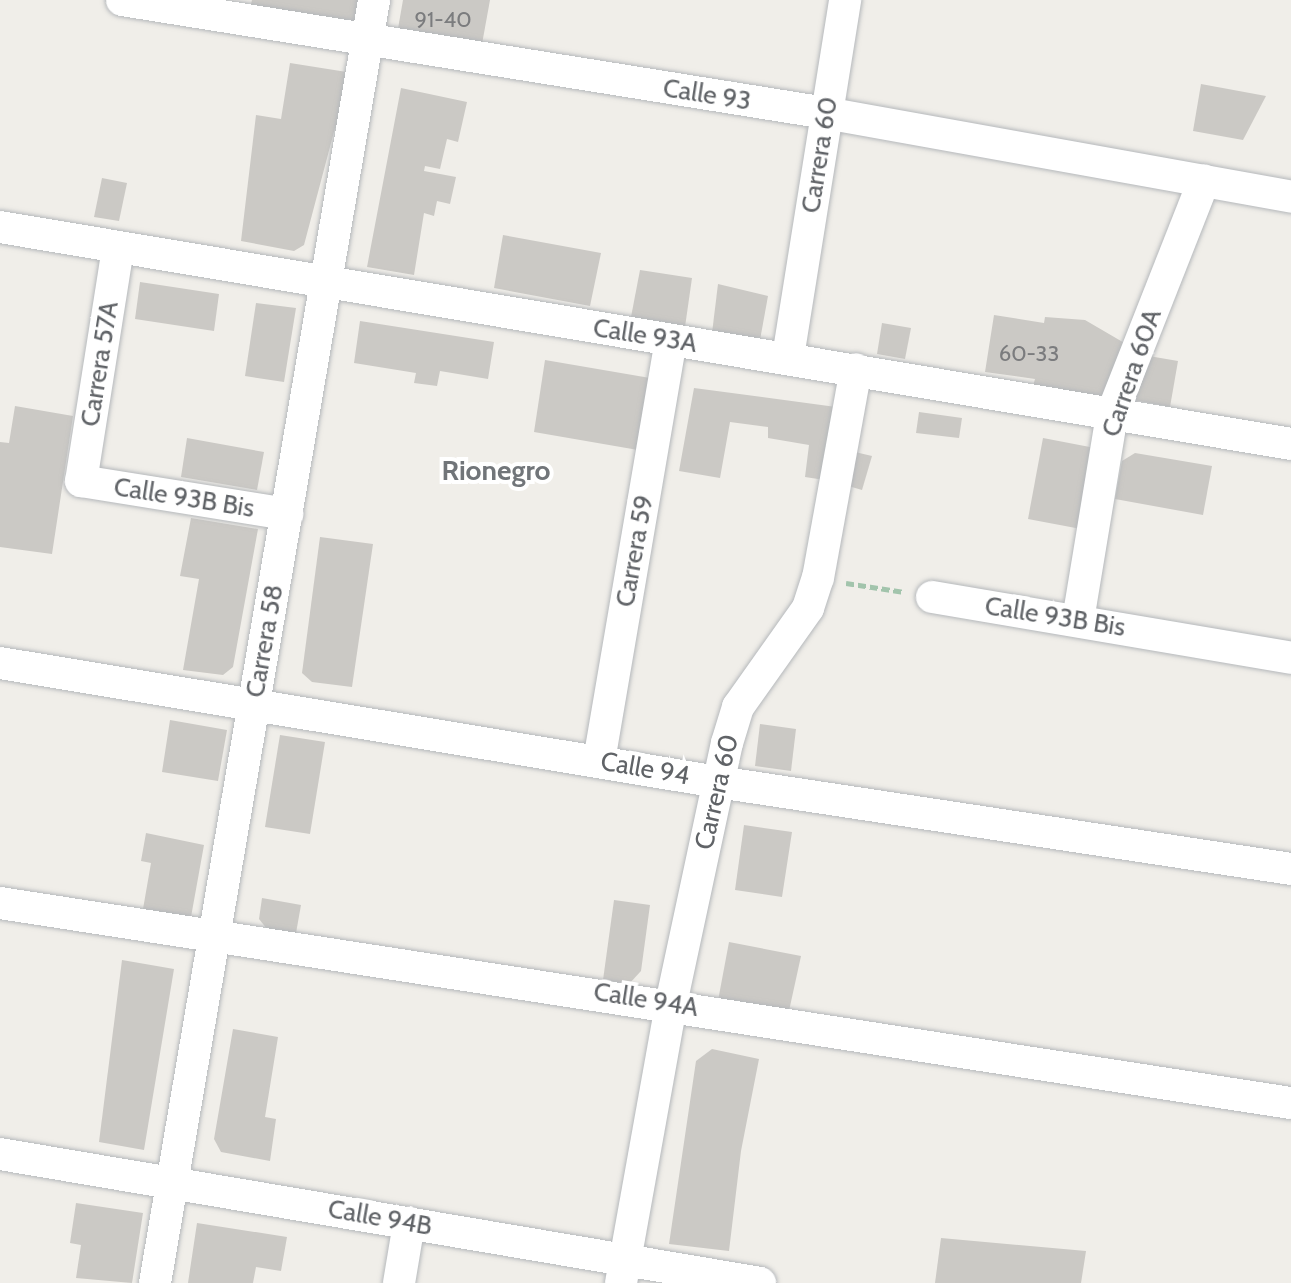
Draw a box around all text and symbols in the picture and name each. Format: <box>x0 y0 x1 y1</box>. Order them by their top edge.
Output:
house number: 91-40 <box>414 7 472 33</box>
street label: Calle 93 <box>661 73 753 117</box>
street label: Carrera 60 <box>795 95 845 215</box>
street label: Carrera 57A <box>75 299 125 429</box>
street label: Carrera 60A <box>1096 305 1168 441</box>
street label: Calle 93A <box>591 312 699 360</box>
house number: 60-33 <box>999 341 1059 367</box>
district label: Rionegro <box>442 453 550 487</box>
street label: Calle 93B Bis <box>112 472 256 524</box>
street label: Carrera 59 <box>610 493 660 609</box>
street label: Carrera 58 <box>240 582 290 700</box>
street label: Calle 93B Bis <box>983 591 1127 643</box>
street label: Carrera 60 <box>689 731 745 853</box>
street label: Calle 94 <box>598 746 692 792</box>
street label: Calle 94A <box>591 976 701 1024</box>
street label: Calle 94B <box>326 1194 434 1242</box>

